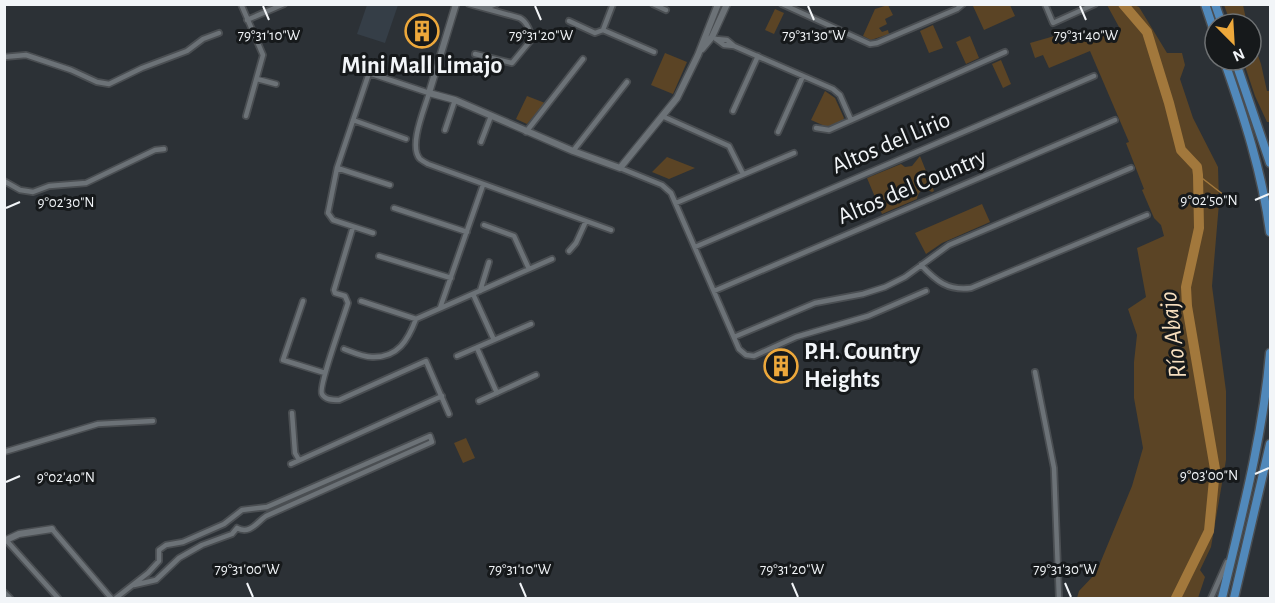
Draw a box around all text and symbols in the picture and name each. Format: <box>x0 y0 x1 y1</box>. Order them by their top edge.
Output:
north arrow <box>1203 12 1263 72</box>
building icon: Mini Mall Limajo <box>404 13 440 49</box>
text: 79°31'10"W <box>238 28 301 43</box>
text: 79°31'20"W <box>509 28 574 43</box>
text: 79°31'30"W <box>782 28 846 43</box>
text: 79°31'40"W <box>1054 28 1119 43</box>
text: N <box>1230 45 1247 64</box>
place label: Mini Mall Limajo <box>342 54 503 78</box>
street label: Altos del Lirio <box>828 107 954 179</box>
street label: Altos del Country <box>834 145 990 229</box>
text: 9°02'50"N <box>1180 193 1238 208</box>
text: 9°02'30"N <box>37 195 95 210</box>
water label: Río Abajo <box>1155 290 1191 380</box>
place label: P.H. Country Heights <box>804 340 920 392</box>
building icon: P.H. Country Heights <box>763 348 799 384</box>
text: 9°03'00"N <box>1180 468 1238 483</box>
text: 9°02'40"N <box>37 470 95 485</box>
text: 79°31'00"W <box>214 562 280 577</box>
text: 79°31'10"W <box>489 562 552 577</box>
text: 79°31'20"W <box>760 562 825 577</box>
text: 79°31'30"W <box>1033 562 1097 577</box>

